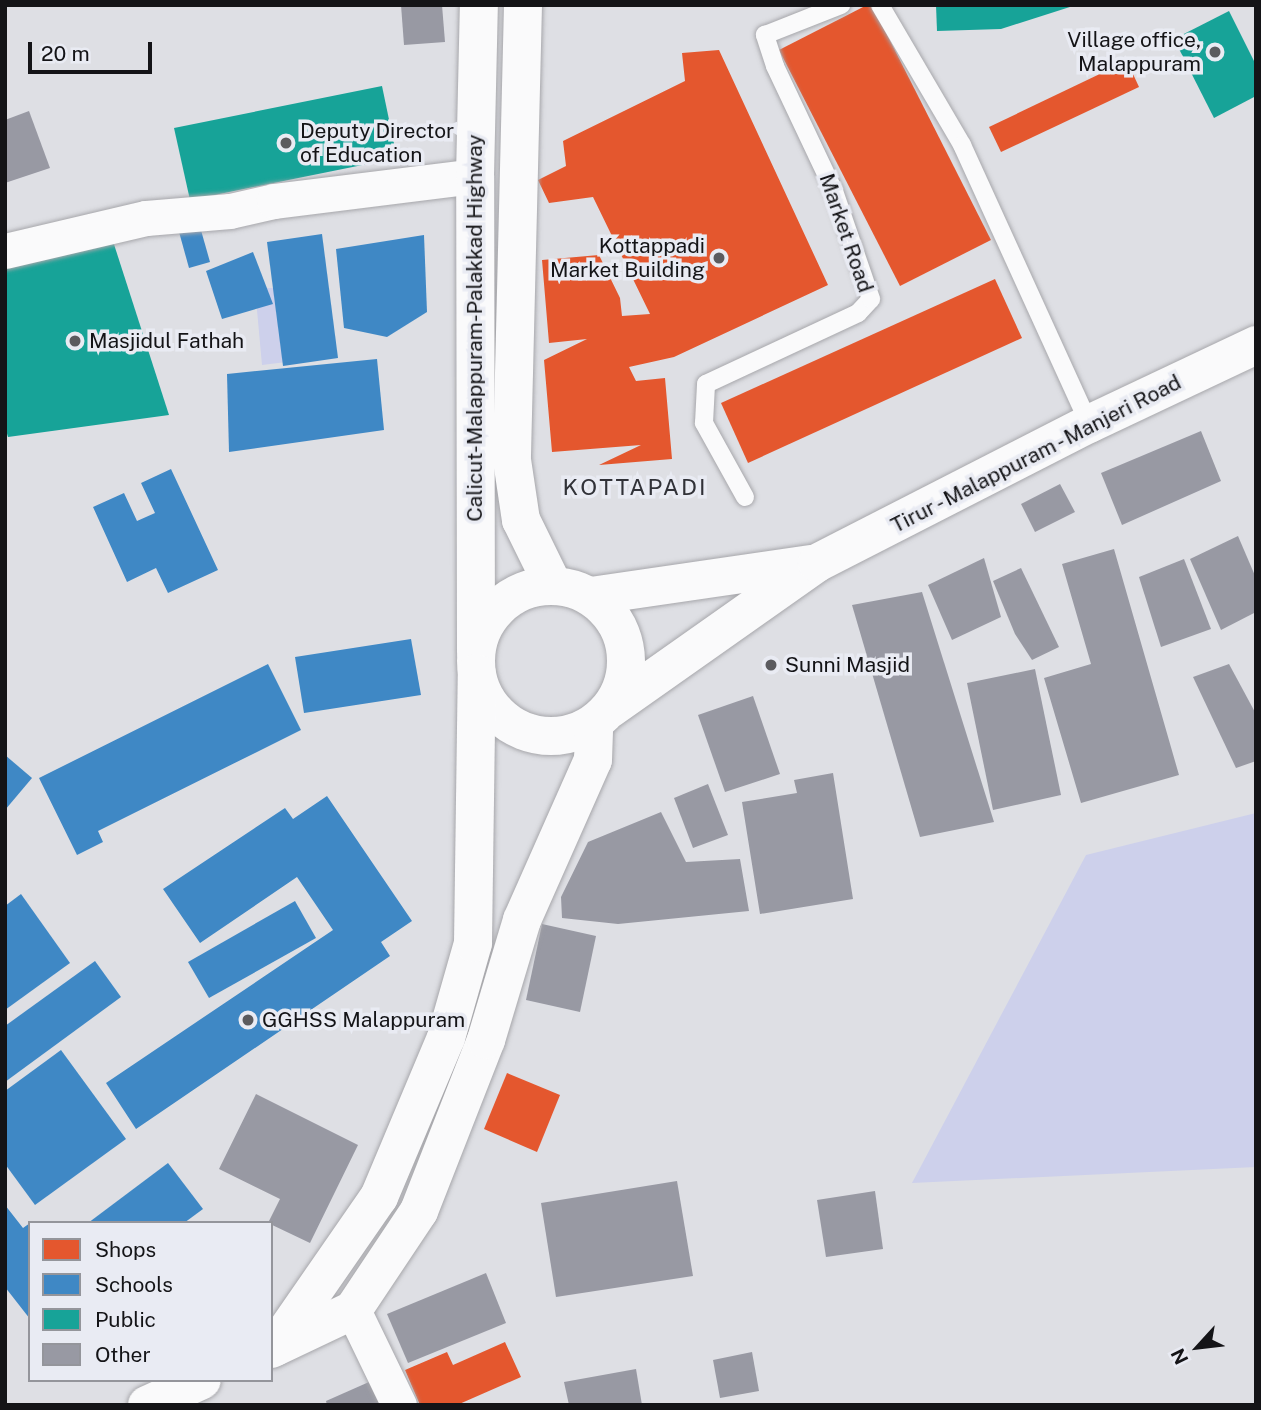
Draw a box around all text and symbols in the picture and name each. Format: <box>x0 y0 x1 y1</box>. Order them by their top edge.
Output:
place label: Village office, Malappuram <box>1067 27 1201 77</box>
scale bar <box>32 28 156 72</box>
text: 20 m <box>41 41 90 66</box>
marker: Village office, Malappuram <box>1207 44 1223 60</box>
place label: Deputy Director of Education <box>300 118 454 168</box>
street label: Calicut-Malappuram-Palakkad Highway <box>462 134 488 522</box>
marker: Deputy Director of Education <box>278 135 294 151</box>
street label: Market Road <box>814 170 878 296</box>
place label: Kottappadi Market Building <box>550 233 705 283</box>
marker: Kottappadi Market Building <box>711 250 727 266</box>
place label: Masjidul Fathah <box>89 328 244 354</box>
marker: Masjidul Fathah <box>67 333 83 349</box>
street label: Tirur - Malappuram - Manjeri Road <box>882 367 1190 541</box>
district label: KOTTAPADI <box>564 473 706 501</box>
place label: Sunni Masjid <box>785 652 910 678</box>
marker: Sunni Masjid <box>763 657 779 673</box>
place label: GGHSS Malappuram <box>262 1007 465 1033</box>
marker: GGHSS Malappuram <box>240 1012 256 1028</box>
legend <box>28 1221 273 1382</box>
text: Shops <box>95 1237 156 1262</box>
text: Schools <box>95 1272 173 1297</box>
text: Public <box>95 1307 156 1332</box>
north arrow <box>1163 1312 1233 1382</box>
text: Other <box>95 1342 151 1367</box>
text: N <box>1166 1345 1192 1368</box>

